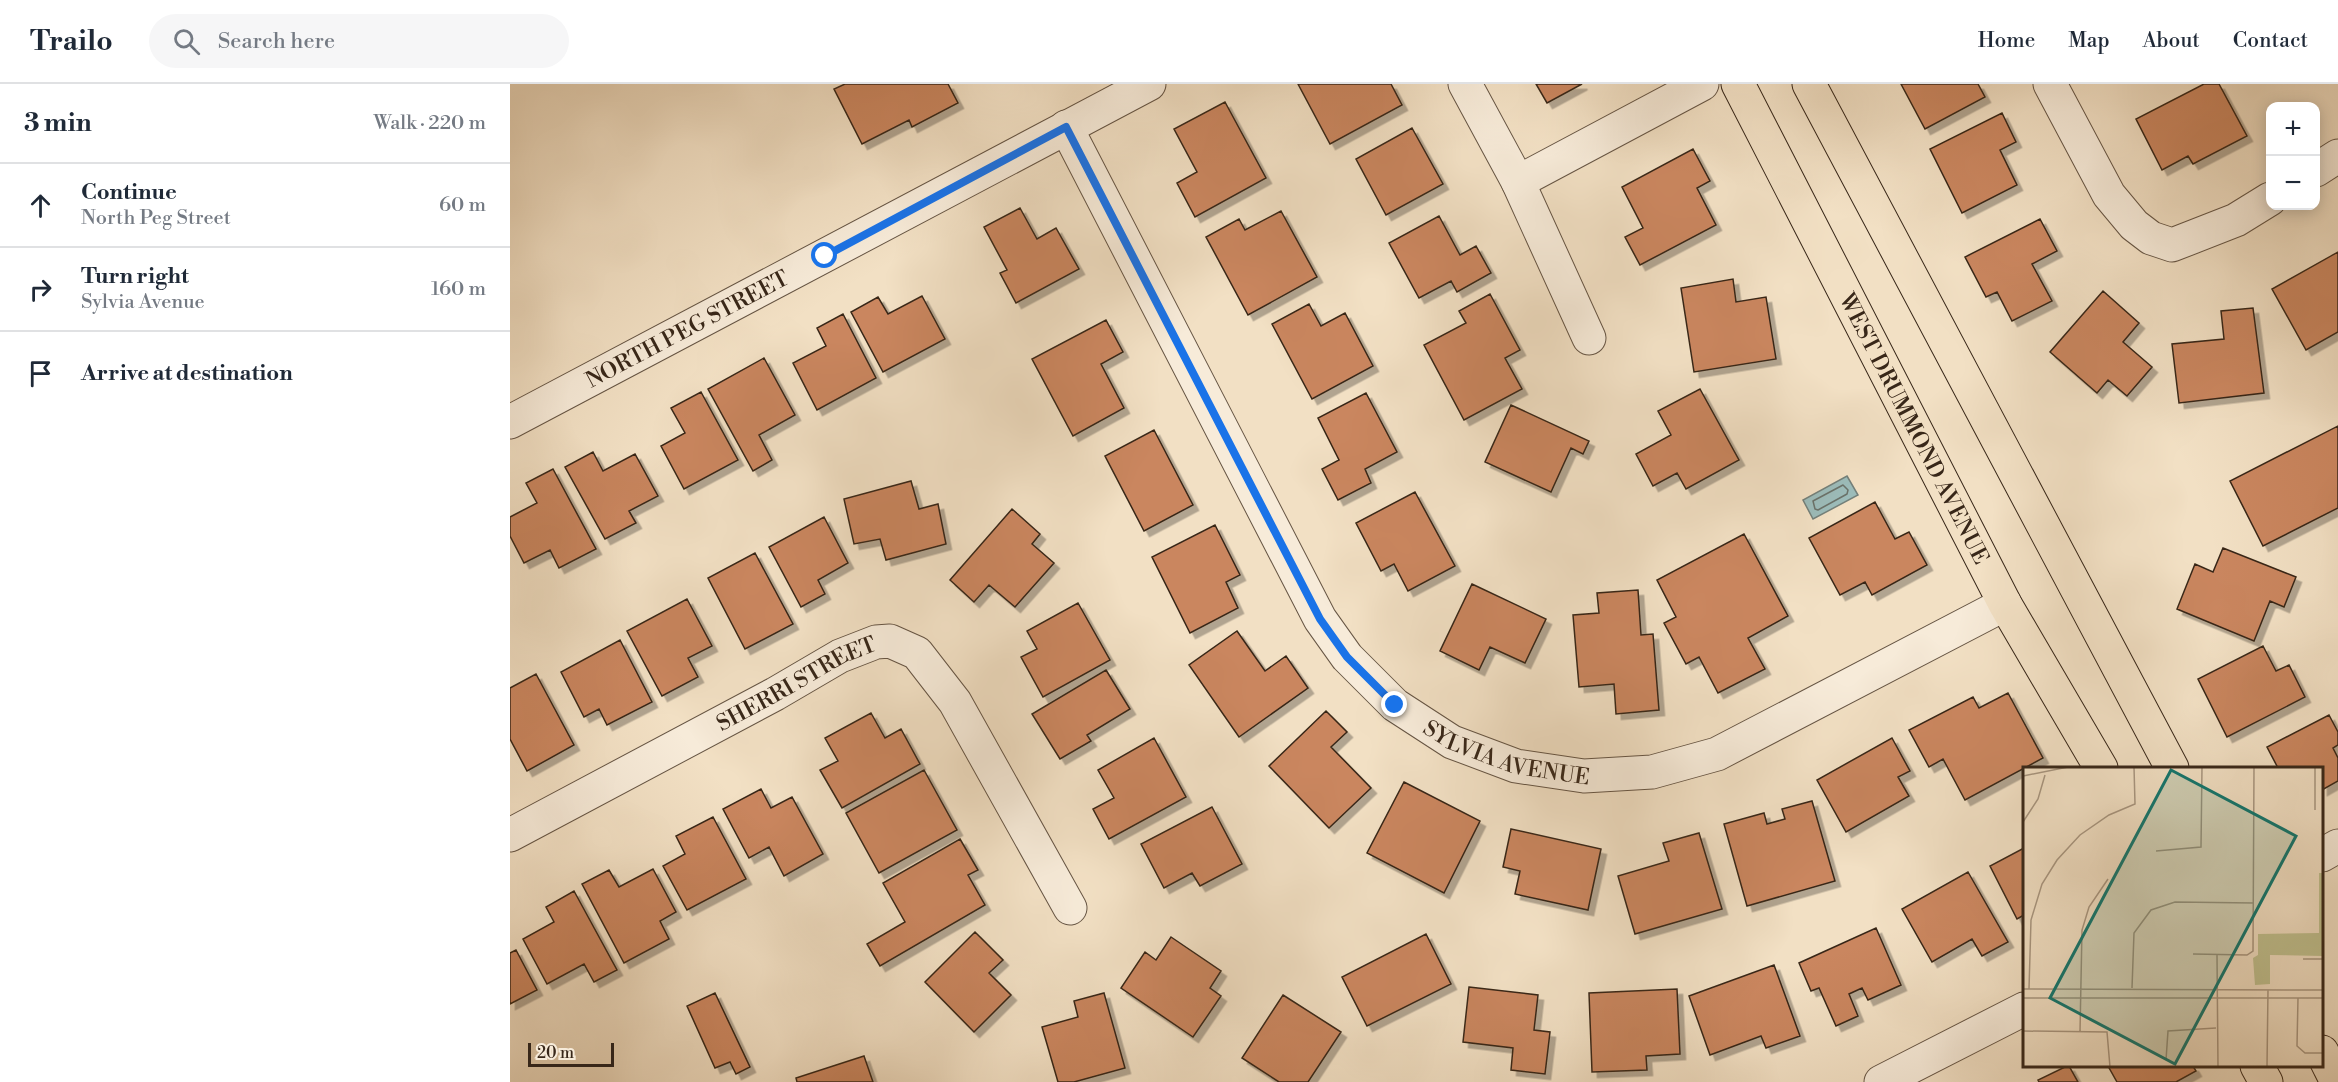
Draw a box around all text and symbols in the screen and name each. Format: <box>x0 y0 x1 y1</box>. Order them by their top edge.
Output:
search box <box>149 14 569 68</box>
text: Trailo <box>30 24 113 59</box>
icon: search <box>170 25 203 58</box>
text: Search here <box>218 28 335 55</box>
text: Home <box>1978 28 2035 54</box>
text: Map <box>2068 28 2110 54</box>
text: About <box>2143 28 2200 54</box>
text: Contact <box>2233 28 2308 54</box>
map controls <box>2266 102 2320 210</box>
button: + <box>2266 102 2320 156</box>
text: 3 min <box>24 107 92 139</box>
text: Walk · 220 m <box>373 111 486 136</box>
button: − <box>2266 156 2320 210</box>
text: Continue <box>81 179 177 206</box>
icon: ahead <box>24 189 57 222</box>
text: 60 m <box>439 193 486 218</box>
text: North Peg Street <box>81 206 231 231</box>
route start <box>811 242 837 268</box>
text: Turn right <box>81 263 189 290</box>
street label: NORTH PEG STREET <box>581 265 794 395</box>
icon: right <box>24 273 57 306</box>
text: 160 m <box>431 277 486 302</box>
street label: WEST DRUMMOND AVENUE <box>1832 288 1994 569</box>
text: Sylvia Avenue <box>81 290 205 315</box>
icon: arrive <box>24 357 57 390</box>
text: Arrive at destination <box>81 360 293 387</box>
street label: SHERRI STREET <box>712 631 880 738</box>
route end <box>1381 691 1407 717</box>
street label: SYLVIA AVENUE <box>1418 715 1591 792</box>
inset map <box>2023 767 2323 1067</box>
scale bar <box>528 1040 614 1068</box>
text: 20 m <box>537 1043 574 1063</box>

